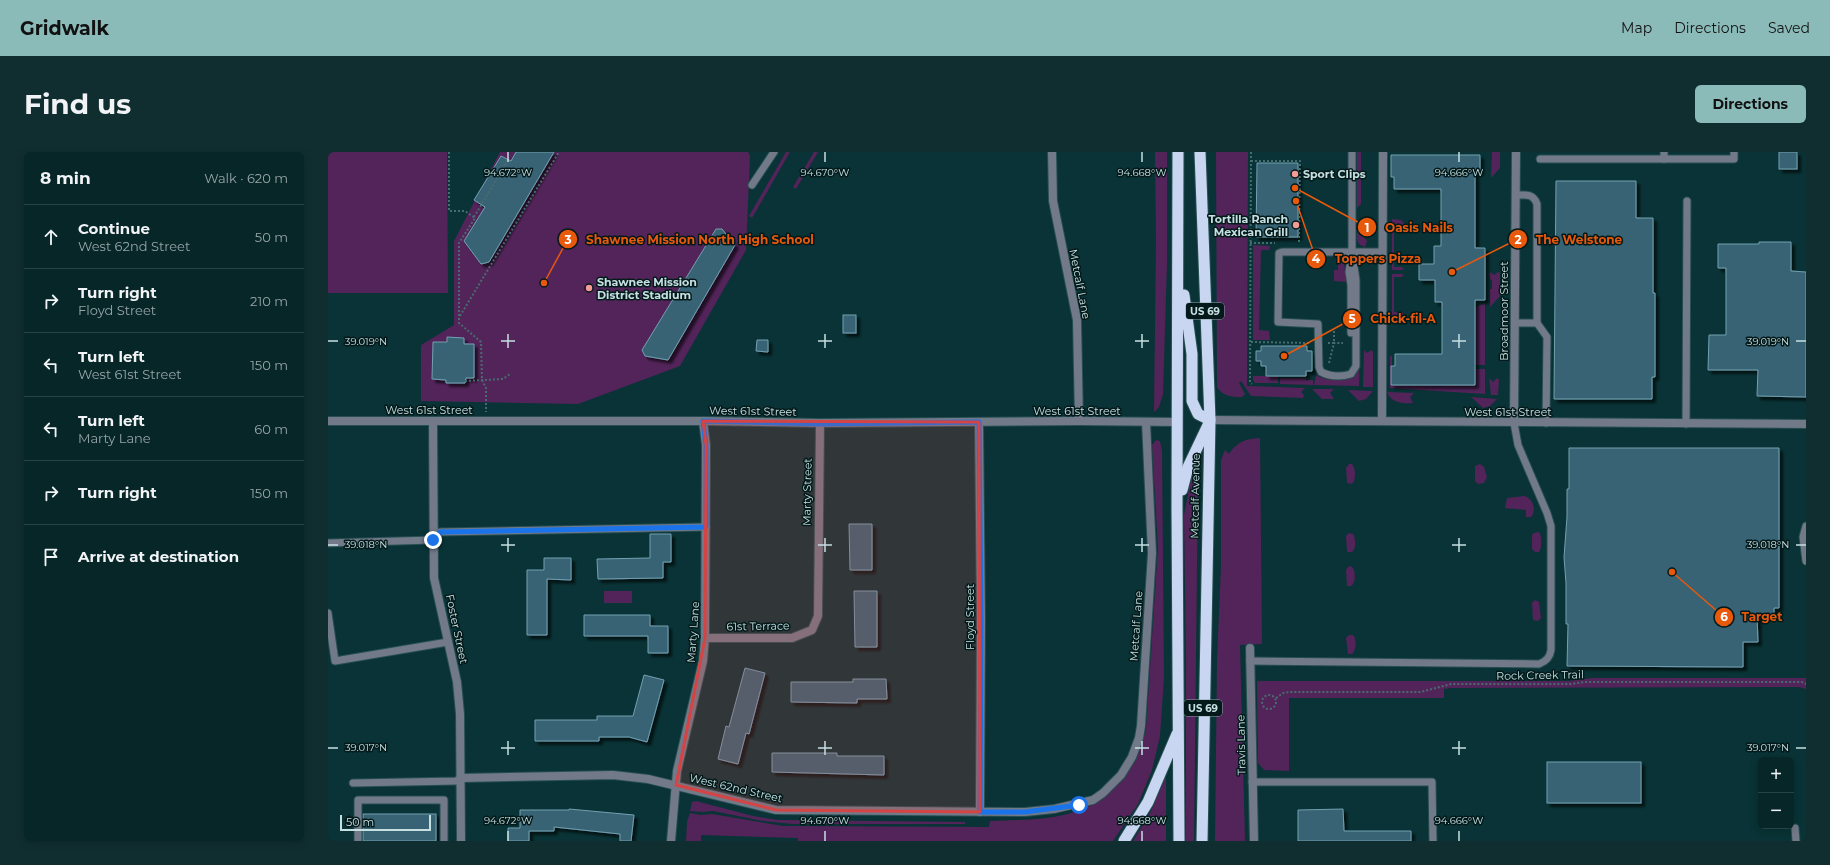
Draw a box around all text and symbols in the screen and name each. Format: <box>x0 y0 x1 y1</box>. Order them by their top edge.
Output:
text: Gridwalk <box>20 17 109 40</box>
text: Map <box>1621 19 1652 37</box>
text: Directions <box>1674 19 1746 37</box>
text: Saved <box>1768 19 1810 37</box>
button: Directions <box>1695 85 1806 123</box>
text: Find us <box>24 87 131 121</box>
text: 94.672°W <box>484 166 532 179</box>
text: 94.670°W <box>801 166 849 179</box>
text: 94.668°W <box>1117 166 1167 179</box>
text: 94.666°W <box>1435 166 1483 179</box>
place label: Sport Clips <box>1303 167 1366 181</box>
text: 8 min <box>40 168 91 188</box>
marker: Sport Clips <box>1290 169 1300 179</box>
text: Walk · 620 m <box>204 170 288 186</box>
place label: Tortilla Ranch Mexican Grill <box>1209 212 1288 239</box>
callout: Oasis Nails <box>1357 215 1461 239</box>
text: Continue <box>78 219 150 238</box>
marker: Tortilla Ranch Mexican Grill <box>1291 220 1301 230</box>
text: 1 <box>1365 220 1369 235</box>
text: Oasis Nails <box>1385 220 1454 235</box>
icon: ahead <box>40 226 62 248</box>
callout: Shawnee Mission North High School <box>558 227 822 251</box>
callout: The Welstone <box>1508 227 1630 251</box>
text: 50 m <box>255 229 288 245</box>
text: 3 <box>563 232 572 247</box>
text: Shawnee Mission North High School <box>586 232 814 247</box>
text: 2 <box>1514 232 1522 247</box>
text: The Welstone <box>1536 232 1623 247</box>
text: West 62nd Street <box>78 238 190 254</box>
callout: Toppers Pizza <box>1306 247 1429 271</box>
street label: Metcalf Lane <box>1066 248 1094 320</box>
text: 4 <box>1312 251 1321 266</box>
text: Toppers Pizza <box>1335 251 1421 266</box>
street label: Broadmoor Street <box>1497 261 1511 361</box>
place label: Shawnee Mission District Stadium <box>597 275 697 302</box>
text: Turn right <box>78 283 157 302</box>
marker: Shawnee Mission District Stadium <box>584 283 594 293</box>
icon: right <box>40 290 62 312</box>
text: 210 m <box>250 293 288 309</box>
text: Floyd Street <box>78 302 156 318</box>
road number: US 69 <box>1186 303 1224 319</box>
callout: Chick-fil-A <box>1342 307 1443 331</box>
text: 5 <box>1348 311 1356 326</box>
text: Chick-fil-A <box>1370 311 1436 326</box>
text: 39.019°N <box>345 335 387 348</box>
text: 39.019°N <box>1747 335 1789 348</box>
text: Turn left <box>78 347 145 366</box>
icon: left <box>40 354 62 376</box>
text: 150 m <box>250 357 288 373</box>
text: West 61st Street <box>78 366 182 382</box>
street label: West 61st Street <box>385 403 473 417</box>
street label: West 61st Street <box>709 403 797 419</box>
street label: West 61st Street <box>1033 404 1121 418</box>
street label: West 61st Street <box>1464 405 1552 419</box>
text: Turn left <box>78 411 145 430</box>
icon: left <box>40 418 62 440</box>
text: 60 m <box>254 421 288 437</box>
text: Marty Lane <box>78 430 151 446</box>
street label: Metcalf Avenue <box>1187 453 1203 539</box>
street label: Marty Street <box>799 457 815 526</box>
icon: right <box>40 482 62 504</box>
text: Turn right <box>78 483 157 502</box>
text: 150 m <box>250 485 288 501</box>
route end <box>424 531 442 549</box>
text: 39.018°N <box>345 538 387 551</box>
text: 39.018°N <box>1747 538 1789 551</box>
icon: arrive <box>40 546 62 568</box>
text: Arrive at destination <box>78 547 239 566</box>
street label: Floyd Street <box>963 583 977 650</box>
street label: Metcalf Lane <box>1127 590 1145 662</box>
street label: Foster Street <box>443 593 471 665</box>
street label: Marty Lane <box>684 600 702 663</box>
callout: Target <box>1714 605 1791 629</box>
text: 6 <box>1720 609 1728 624</box>
text: Target <box>1742 609 1783 624</box>
street label: 61st Terrace <box>726 618 790 634</box>
street label: Rock Creek Trail <box>1496 667 1584 683</box>
road number: US 69 <box>1184 700 1222 716</box>
street label: Travis Lane <box>1233 714 1249 775</box>
text: 39.017°N <box>345 741 387 754</box>
text: 39.017°N <box>1747 741 1789 754</box>
map controls <box>1758 757 1794 829</box>
button: + <box>1758 757 1794 793</box>
street label: West 62nd Street <box>688 770 784 806</box>
button: − <box>1758 793 1794 829</box>
route start <box>1070 796 1088 814</box>
scale bar <box>340 813 431 832</box>
text: 94.672°W <box>484 814 532 827</box>
text: 94.670°W <box>801 814 849 827</box>
text: 94.668°W <box>1117 814 1167 827</box>
text: 94.666°W <box>1435 814 1483 827</box>
text: 50 m <box>346 815 374 829</box>

